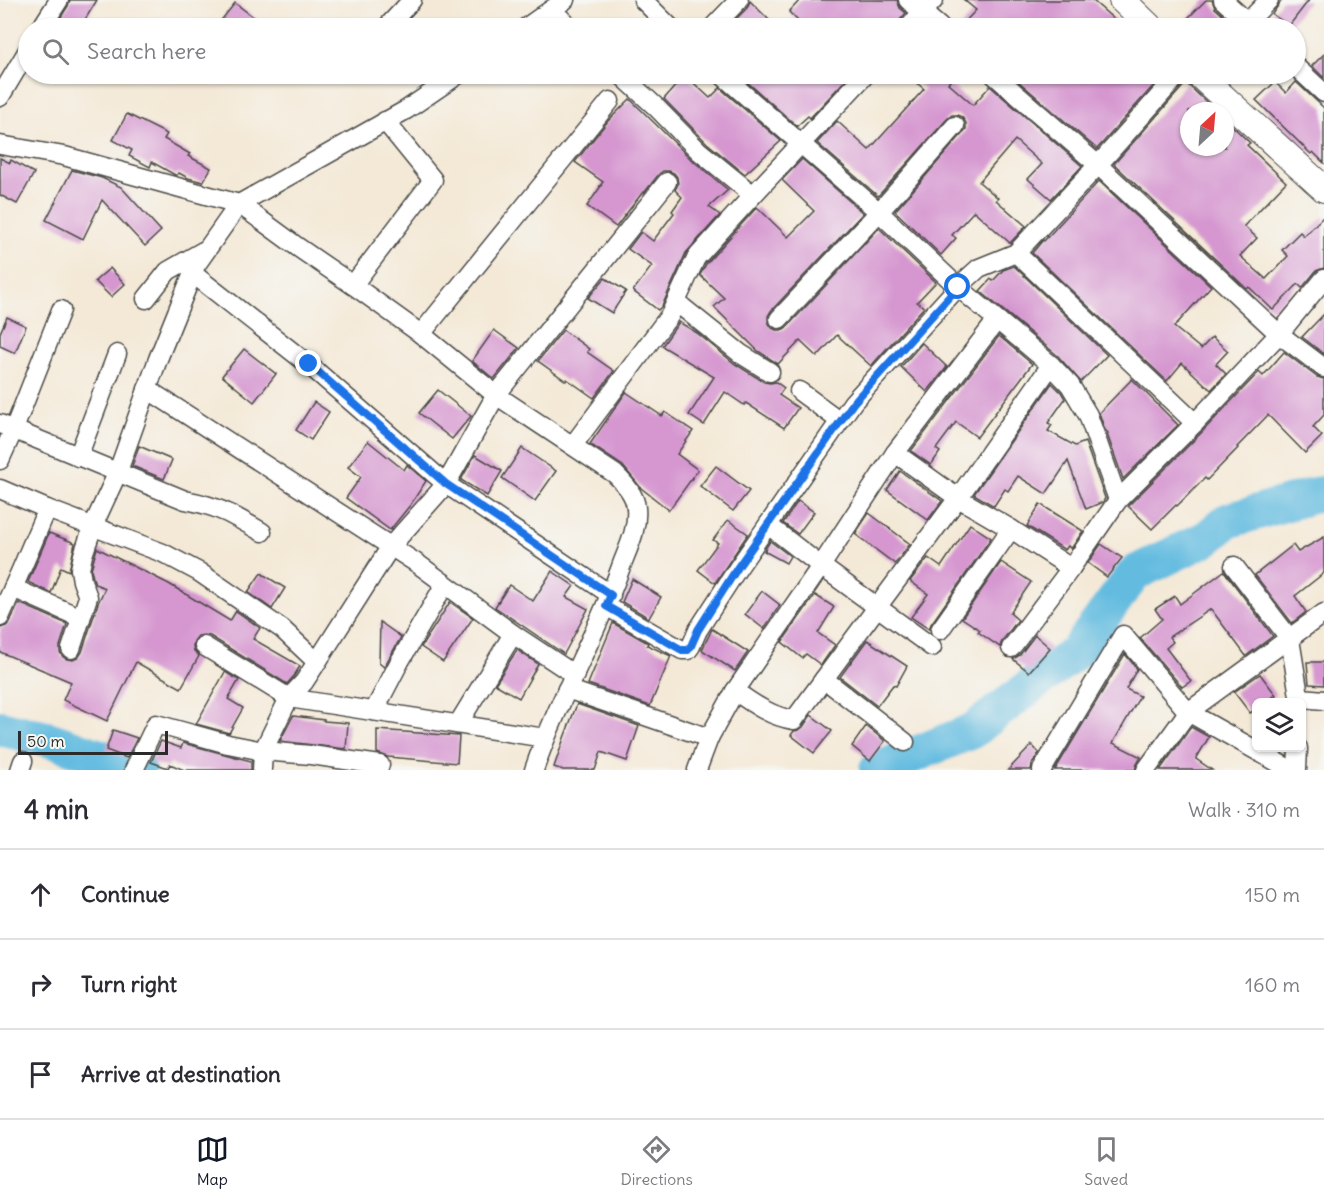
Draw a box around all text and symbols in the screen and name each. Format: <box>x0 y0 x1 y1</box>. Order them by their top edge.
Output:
search box <box>18 18 1306 84</box>
icon: search <box>39 35 72 68</box>
text: Search here <box>87 37 206 65</box>
north arrow <box>1180 102 1234 156</box>
route start <box>944 273 970 299</box>
route end <box>295 350 321 376</box>
map controls <box>1252 698 1306 752</box>
button: layers <box>1252 698 1306 752</box>
scale bar <box>18 728 168 756</box>
text: 50 m <box>27 731 65 751</box>
text: 4 min <box>24 793 89 826</box>
text: Walk · 310 m <box>1188 797 1300 822</box>
icon: ahead <box>24 878 57 911</box>
text: Continue <box>81 880 170 908</box>
text: 150 m <box>1245 882 1300 907</box>
icon: right <box>24 968 57 1001</box>
text: Turn right <box>81 970 177 998</box>
text: 160 m <box>1245 972 1300 997</box>
icon: arrive <box>24 1058 57 1091</box>
text: Arrive at destination <box>81 1060 281 1088</box>
tab: Map <box>196 1133 229 1189</box>
tab: Directions <box>620 1133 693 1189</box>
tab: Saved <box>1084 1133 1128 1189</box>

